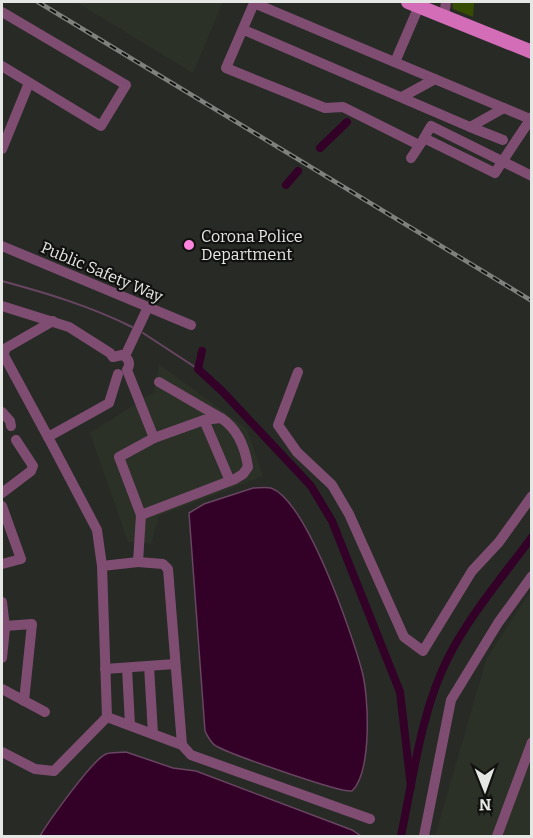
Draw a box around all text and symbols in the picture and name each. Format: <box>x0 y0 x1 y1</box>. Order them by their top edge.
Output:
place label: Corona Police Department <box>201 227 303 264</box>
street label: Public Safety Way <box>38 238 166 306</box>
marker: Corona Police Department <box>182 238 196 252</box>
north arrow <box>455 760 515 820</box>
text: N <box>479 795 492 814</box>

